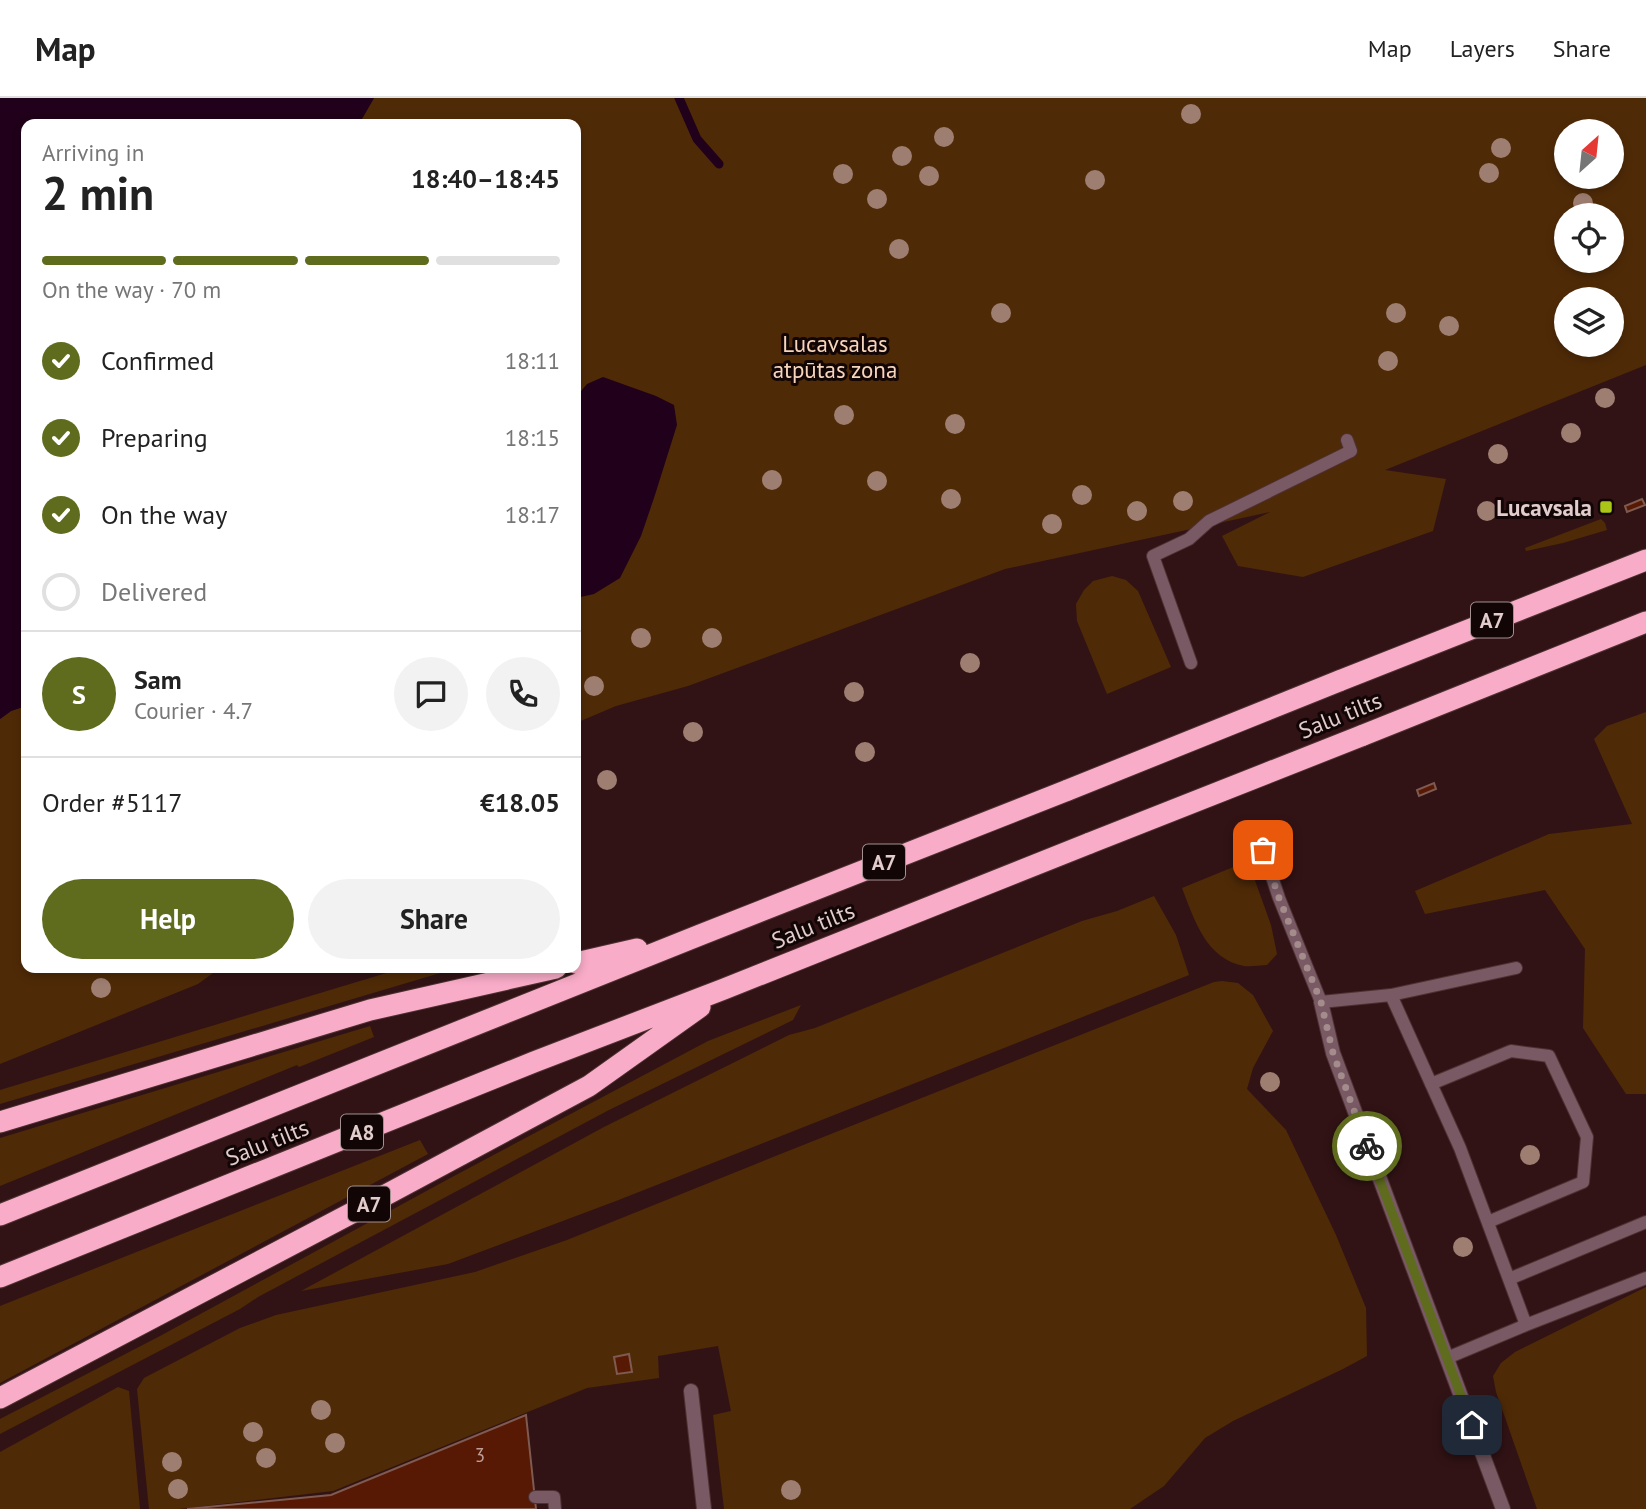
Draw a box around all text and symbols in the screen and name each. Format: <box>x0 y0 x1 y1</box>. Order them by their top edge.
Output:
text: Map <box>35 27 96 70</box>
text: Map <box>1368 33 1412 64</box>
text: Layers <box>1450 33 1515 64</box>
text: Share <box>1553 33 1611 64</box>
north arrow <box>1554 119 1624 189</box>
map controls <box>1554 119 1624 357</box>
text: Arriving in <box>42 138 144 167</box>
text: 18:40–18:45 <box>411 162 560 195</box>
text: 2 min <box>42 163 154 223</box>
button: locate <box>1554 203 1624 273</box>
text: On the way · 70 m <box>42 275 221 304</box>
button: layers <box>1554 287 1624 357</box>
park label: Lucavsalas atpūtas zona <box>773 329 897 384</box>
icon: check <box>42 342 80 380</box>
text: Confirmed <box>101 344 214 377</box>
text: 18:11 <box>505 346 560 375</box>
icon: check <box>42 419 80 457</box>
text: Preparing <box>101 421 208 454</box>
text: 18:15 <box>505 423 560 452</box>
place label: Lucavsala <box>1496 493 1592 522</box>
icon: check <box>42 496 80 534</box>
text: On the way <box>101 498 227 531</box>
marker: Lucavsala <box>1598 499 1614 515</box>
text: 18:17 <box>505 500 560 529</box>
text: Delivered <box>101 575 207 608</box>
road number: A7 <box>1471 602 1513 638</box>
button: chat <box>394 657 468 731</box>
button: phone <box>486 657 560 731</box>
text: Sam <box>134 663 182 696</box>
text: S <box>72 678 86 711</box>
street label: Salu tilts <box>1294 685 1386 745</box>
text: Courier · 4.7 <box>134 696 253 725</box>
text: Order #5117 <box>42 786 182 819</box>
text: €18.05 <box>480 786 560 819</box>
pin <box>1233 820 1293 880</box>
icon: bag <box>1244 831 1282 869</box>
road number: A7 <box>863 844 905 880</box>
button: Help <box>42 879 294 959</box>
button: Share <box>308 879 560 959</box>
street label: Salu tilts <box>767 895 859 955</box>
courier <box>1332 1111 1402 1181</box>
street label: Salu tilts <box>221 1112 313 1172</box>
road number: A8 <box>341 1114 383 1150</box>
icon: bike <box>1348 1127 1386 1165</box>
road number: A7 <box>348 1186 390 1222</box>
pin <box>1442 1395 1502 1455</box>
icon: home <box>1453 1406 1491 1444</box>
house number: 3 <box>475 1443 485 1467</box>

